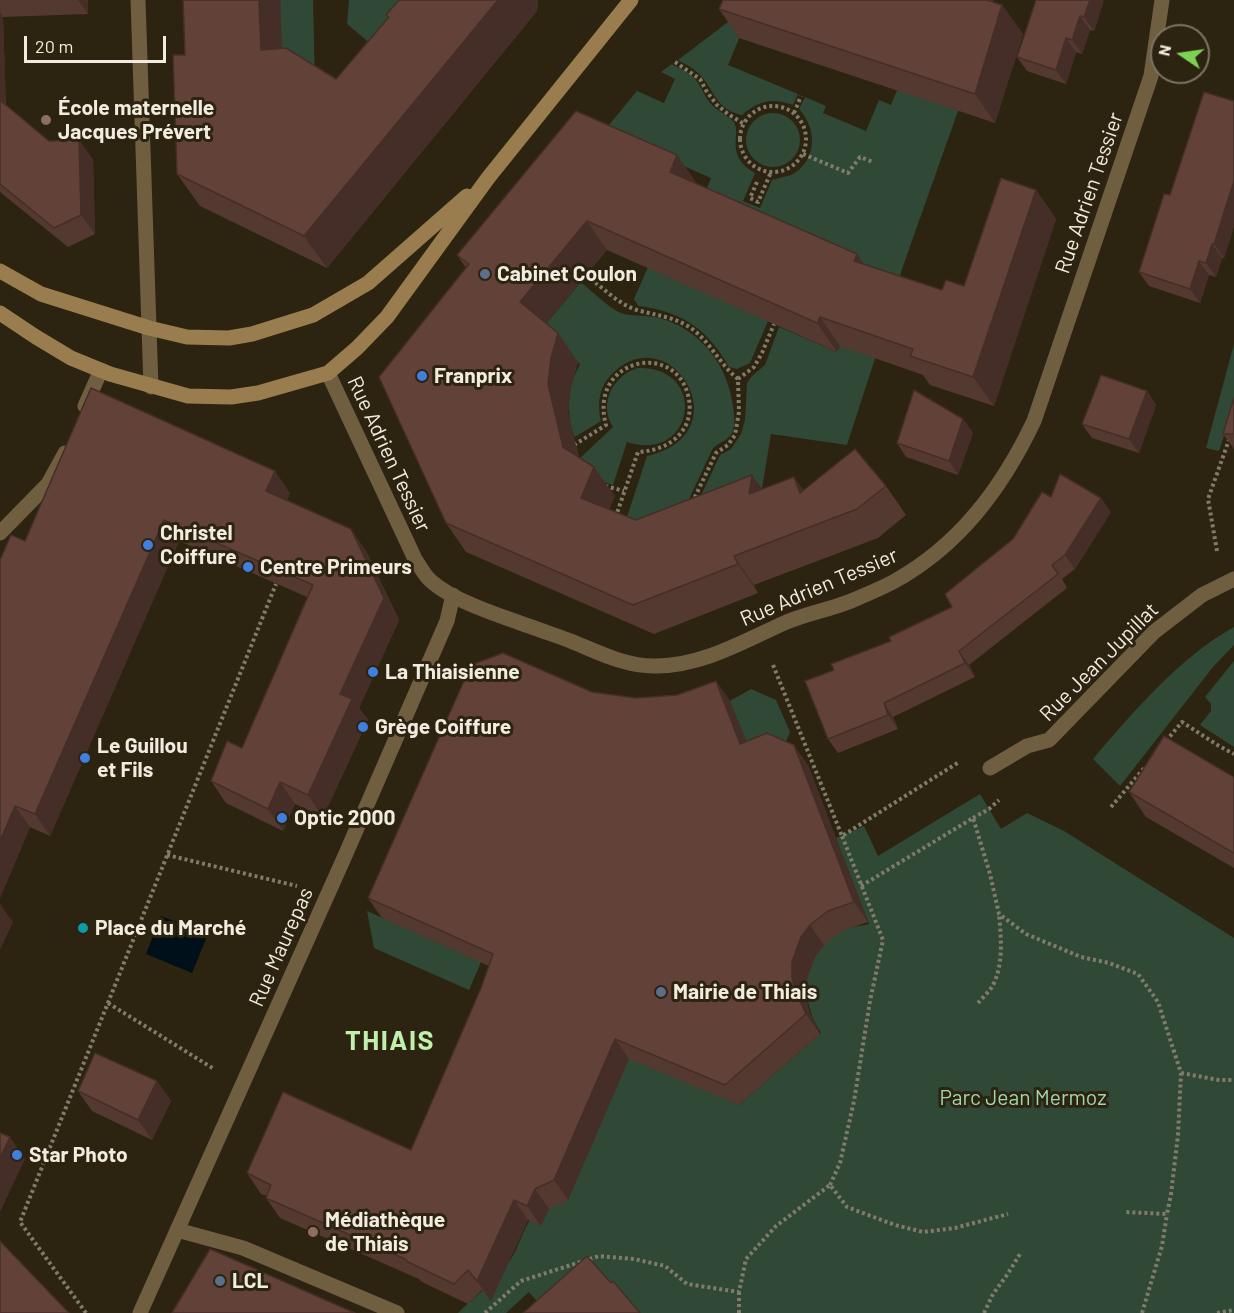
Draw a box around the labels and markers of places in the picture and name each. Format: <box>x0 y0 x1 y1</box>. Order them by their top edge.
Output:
place label: École maternelle Jacques Prévert <box>58 95 214 145</box>
marker: École maternelle Jacques Prévert <box>39 113 53 127</box>
place label: Cabinet Coulon <box>497 261 637 287</box>
marker: Cabinet Coulon <box>478 267 492 281</box>
place label: Franprix <box>434 363 512 389</box>
marker: Franprix <box>415 369 429 383</box>
place label: Christel Coiffure <box>160 520 237 570</box>
marker: Christel Coiffure <box>141 538 155 552</box>
place label: Centre Primeurs <box>260 554 412 580</box>
marker: Centre Primeurs <box>241 560 255 574</box>
place label: La Thiaisienne <box>385 659 520 685</box>
marker: La Thiaisienne <box>366 665 380 679</box>
place label: Grège Coiffure <box>375 714 511 740</box>
marker: Grège Coiffure <box>356 720 370 734</box>
place label: Le Guillou et Fils <box>97 733 188 783</box>
marker: Le Guillou et Fils <box>78 751 92 765</box>
place label: Optic 2000 <box>294 805 395 831</box>
marker: Optic 2000 <box>275 811 289 825</box>
place label: Place du Marché <box>95 915 246 941</box>
marker: Place du Marché <box>76 921 90 935</box>
place label: Mairie de Thiais <box>673 979 817 1005</box>
marker: Mairie de Thiais <box>654 985 668 999</box>
place label: Star Photo <box>29 1142 128 1168</box>
marker: Star Photo <box>10 1148 24 1162</box>
place label: Médiathèque de Thiais <box>325 1207 445 1257</box>
marker: Médiathèque de Thiais <box>306 1225 320 1239</box>
place label: LCL <box>232 1268 269 1294</box>
marker: LCL <box>213 1274 227 1288</box>

